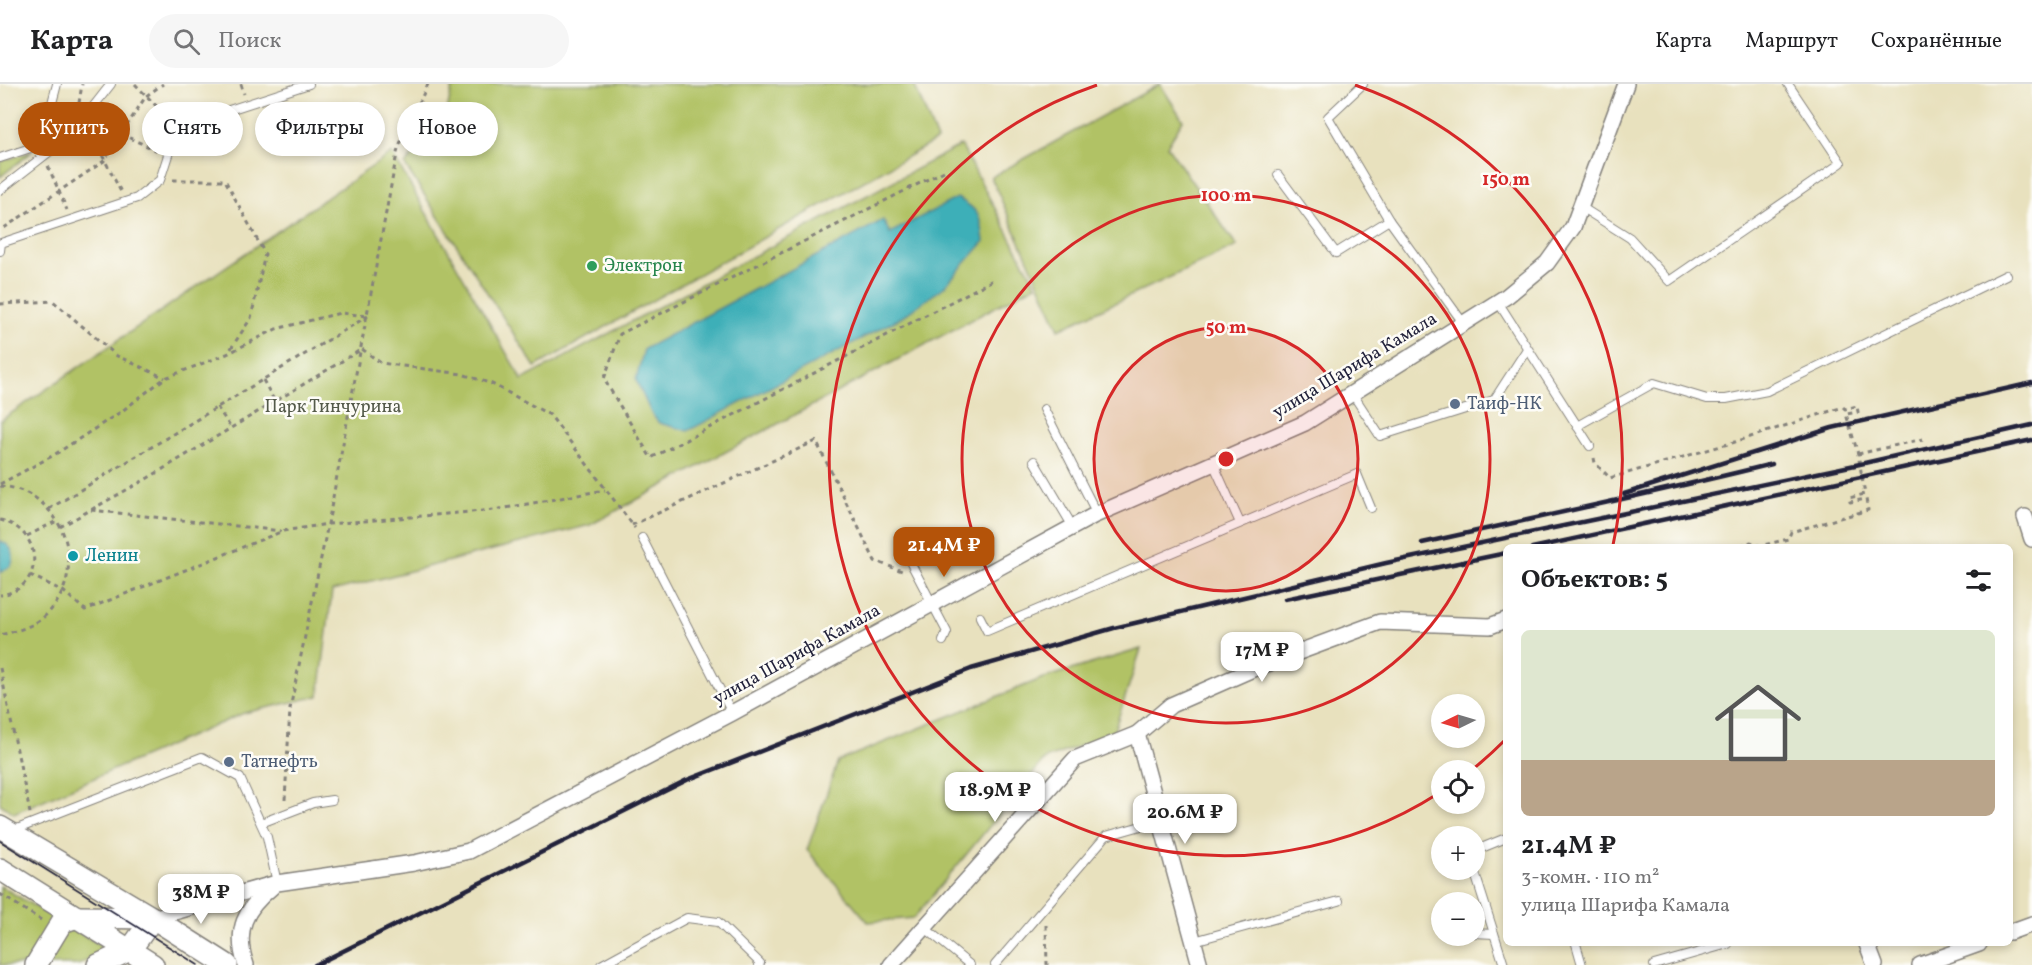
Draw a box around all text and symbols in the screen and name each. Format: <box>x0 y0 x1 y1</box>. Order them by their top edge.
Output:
search box <box>149 14 569 68</box>
text: Карта <box>30 22 113 61</box>
icon: search <box>170 25 203 58</box>
text: Поиск <box>218 26 281 57</box>
text: Карта <box>1655 27 1712 56</box>
text: Маршрут <box>1745 27 1838 56</box>
text: Сохранённые <box>1871 27 2002 56</box>
chip: Купить <box>18 102 130 156</box>
chip: Снять <box>142 102 243 156</box>
chip: Фильтры <box>255 102 385 156</box>
chip: Новое <box>397 102 498 156</box>
text: 150 m <box>1482 168 1530 193</box>
text: 100 m <box>1201 184 1251 209</box>
place label: Электрон <box>604 254 683 279</box>
marker: Электрон <box>585 259 599 273</box>
street label: улица Шарифа Камала <box>1268 307 1442 425</box>
text: 50 m <box>1206 316 1246 341</box>
place label: Таиф-НК <box>1467 392 1542 417</box>
park label: Парк Тинчурина <box>265 395 401 420</box>
marker: Таиф-НК <box>1448 397 1462 411</box>
centre of rings <box>1216 449 1236 469</box>
pin: 21.4M ₽ <box>889 527 999 578</box>
text: 21.4M ₽ <box>907 532 981 560</box>
place label: Ленин <box>85 544 139 569</box>
marker: Ленин <box>66 549 80 563</box>
text: Объектов: 5 <box>1521 562 1668 598</box>
icon: filters <box>1962 564 1995 597</box>
street label: улица Шарифа Камала <box>709 598 885 712</box>
pin: 17M ₽ <box>1220 632 1304 683</box>
text: 17M ₽ <box>1235 637 1289 665</box>
icon: home <box>1704 669 1812 777</box>
north arrow <box>1431 694 1485 748</box>
map controls <box>1431 694 1485 946</box>
place label: Татнефть <box>241 750 318 775</box>
marker: Татнефть <box>222 755 236 769</box>
button: locate <box>1431 760 1485 814</box>
pin: 18.9M ₽ <box>940 772 1050 823</box>
text: 18.9M ₽ <box>959 777 1031 805</box>
pin: 20.6M ₽ <box>1130 794 1240 845</box>
text: 20.6M ₽ <box>1147 799 1223 827</box>
button: + <box>1431 826 1485 880</box>
text: 21.4M ₽ <box>1521 828 1616 864</box>
text: 3-комн. · 110 m² <box>1521 864 1660 892</box>
pin: 38M ₽ <box>159 874 243 925</box>
text: 38M ₽ <box>172 879 230 907</box>
button: − <box>1431 892 1485 946</box>
text: улица Шарифа Камала <box>1521 892 1730 920</box>

